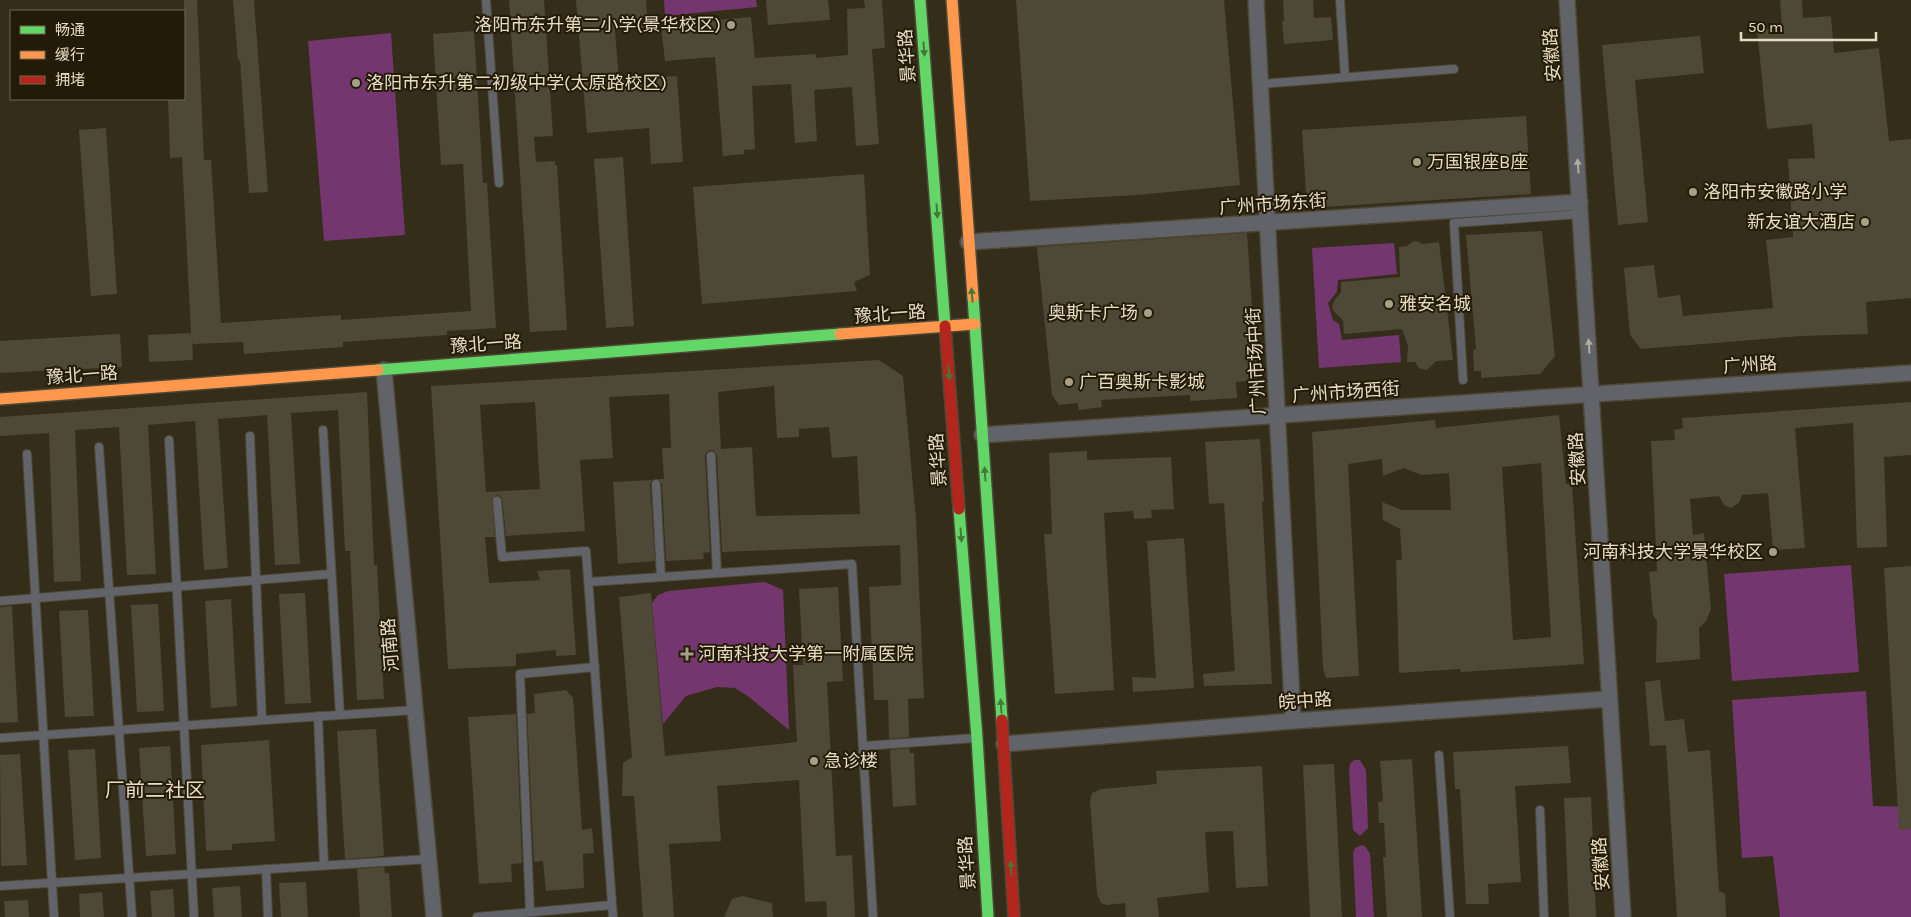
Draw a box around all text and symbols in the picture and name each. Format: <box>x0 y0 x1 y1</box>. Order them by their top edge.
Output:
legend <box>10 10 185 100</box>
scale bar <box>1741 10 1876 42</box>
place label: 洛阳市东升第二小学(景华校区) <box>474 14 721 36</box>
text: 50 m <box>1748 18 1783 36</box>
marker: 洛阳市东升第二小学(景华校区) <box>725 19 737 31</box>
text: 畅通 <box>55 21 85 39</box>
street label: 安徽路 <box>1539 27 1565 83</box>
street label: 景华路 <box>894 28 920 84</box>
one-way arrow <box>920 41 928 57</box>
text: 缓行 <box>55 46 85 64</box>
text: 拥堵 <box>55 71 85 89</box>
place label: 洛阳市东升第二初级中学(太原路校区) <box>366 72 667 94</box>
marker: 洛阳市东升第二初级中学(太原路校区) <box>350 77 362 89</box>
place label: 万国银座B座 <box>1427 151 1528 173</box>
marker: 万国银座B座 <box>1411 156 1423 168</box>
one-way arrow <box>1573 158 1581 174</box>
place label: 洛阳市安徽路小学 <box>1703 181 1847 203</box>
marker: 洛阳市安徽路小学 <box>1687 186 1699 198</box>
street label: 广州市场东街 <box>1218 189 1328 219</box>
one-way arrow <box>933 203 941 219</box>
place label: 新友谊大酒店 <box>1747 211 1855 233</box>
marker: 新友谊大酒店 <box>1859 216 1871 228</box>
one-way arrow <box>968 286 976 302</box>
place label: 雅安名城 <box>1399 293 1471 315</box>
marker: 雅安名城 <box>1383 298 1395 310</box>
street label: 豫北一路 <box>853 301 927 327</box>
place label: 奥斯卡广场 <box>1048 302 1138 324</box>
street label: 广州市场中街 <box>1242 306 1270 416</box>
marker: 奥斯卡广场 <box>1142 307 1154 319</box>
street label: 豫北一路 <box>449 331 523 357</box>
one-way arrow <box>1585 337 1593 353</box>
street label: 广州路 <box>1722 352 1778 378</box>
street label: 豫北一路 <box>45 362 119 388</box>
one-way arrow <box>945 365 953 381</box>
place label: 广百奥斯卡影城 <box>1079 371 1205 393</box>
marker: 广百奥斯卡影城 <box>1063 376 1075 388</box>
street label: 广州市场西街 <box>1291 377 1401 407</box>
street label: 安徽路 <box>1565 431 1589 487</box>
street label: 景华路 <box>925 432 951 488</box>
one-way arrow <box>981 466 989 482</box>
one-way arrow <box>958 527 966 543</box>
place label: 河南科技大学景华校区 <box>1583 541 1763 563</box>
marker: 河南科技大学景华校区 <box>1767 546 1779 558</box>
street label: 河南路 <box>377 617 403 673</box>
place label: 河南科技大学第一附属医院 <box>698 643 914 665</box>
marker: 河南科技大学第一附属医院 <box>680 647 694 661</box>
street label: 皖中路 <box>1277 688 1333 714</box>
one-way arrow <box>996 698 1004 714</box>
place label: 急诊楼 <box>824 750 878 772</box>
marker: 急诊楼 <box>808 755 820 767</box>
district label: 厂前二社区 <box>105 779 205 802</box>
street label: 景华路 <box>954 835 980 891</box>
street label: 安徽路 <box>1588 836 1614 892</box>
one-way arrow <box>1006 860 1014 876</box>

